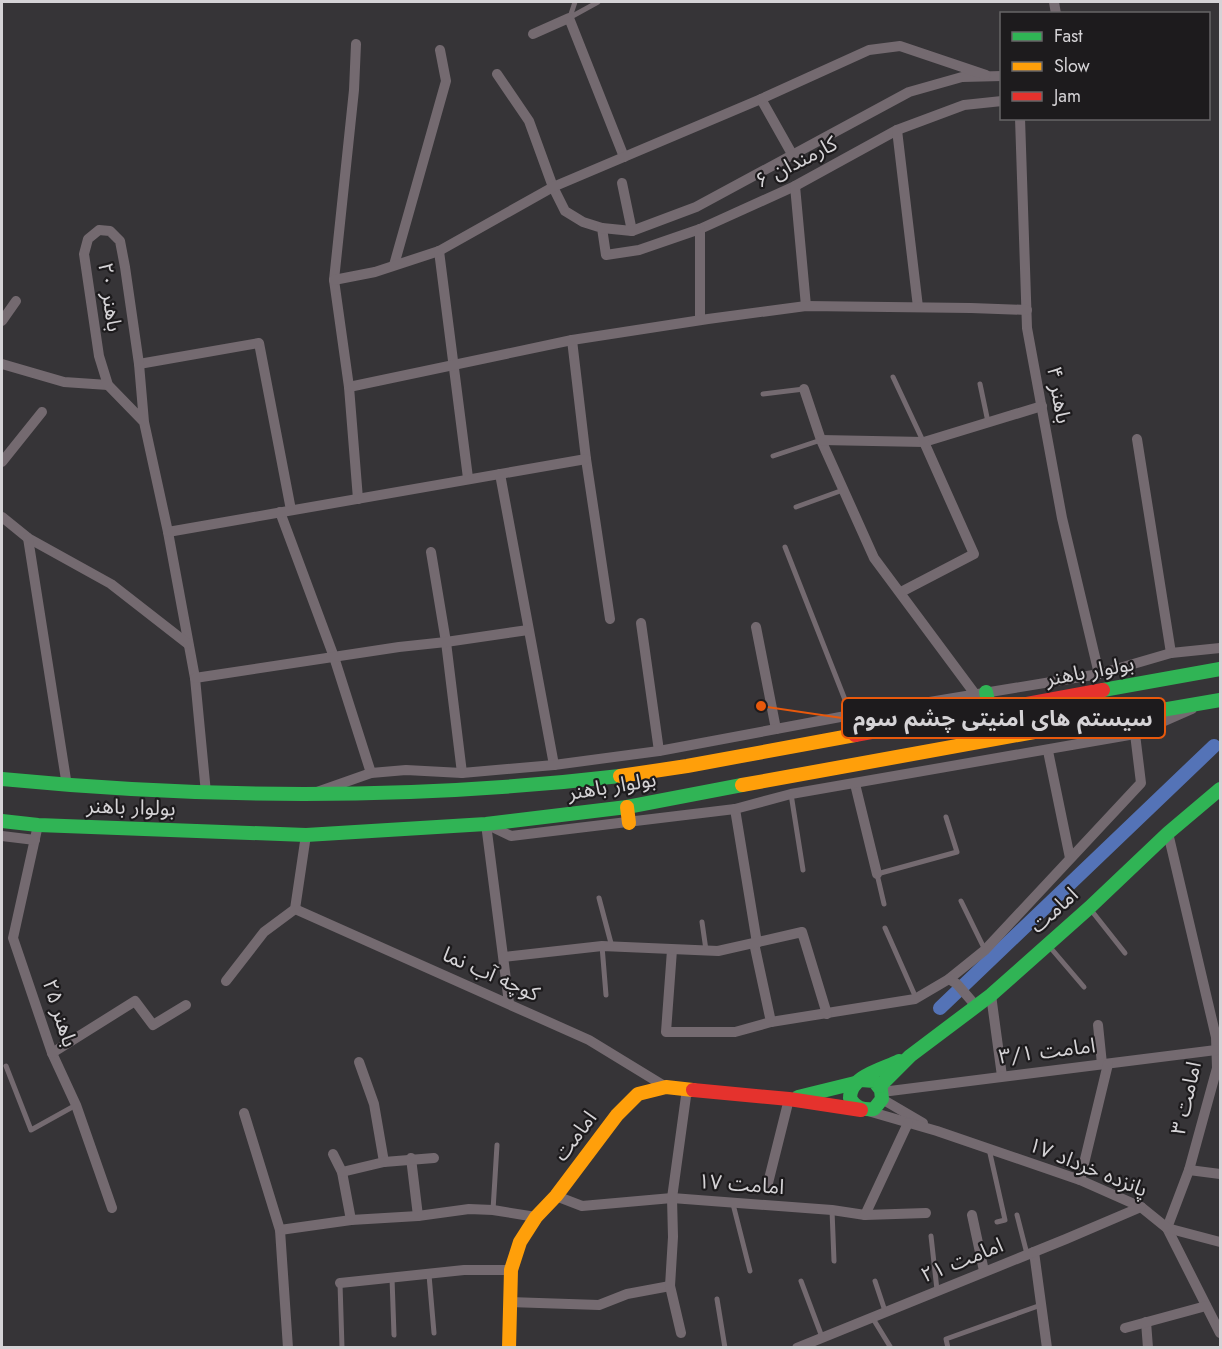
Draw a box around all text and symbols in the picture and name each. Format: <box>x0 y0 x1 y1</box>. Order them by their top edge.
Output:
legend <box>1000 12 1210 120</box>
text: Fast <box>1054 23 1083 49</box>
text: Slow <box>1054 53 1091 79</box>
text: Jam <box>1052 83 1081 109</box>
street label: کارمندان ۶ <box>750 128 843 196</box>
street label: باهنر ۲۰ <box>90 260 130 334</box>
street label: باهنر ۴ <box>1039 364 1079 426</box>
street label: بولوار باهنر <box>1042 648 1137 694</box>
callout: سیستم های امنیتی چشم سوم <box>842 698 1165 738</box>
text: سیستم های امنیتی چشم سوم <box>853 702 1153 735</box>
street label: بولوار باهنر <box>565 764 658 808</box>
street label: بولوار باهنر <box>85 790 176 824</box>
street label: امامت <box>1023 880 1085 940</box>
street label: کوچه آب نما <box>438 939 545 1009</box>
street label: باهنر ۲۵ <box>35 975 85 1051</box>
street label: امامت ۳/۱ <box>997 1030 1097 1072</box>
street label: امامت ۳ <box>1163 1058 1209 1138</box>
street label: امامت <box>546 1105 604 1167</box>
street label: پانزده خرداد ۱۷ <box>1024 1129 1152 1205</box>
street label: امامت ۱۷ <box>697 1166 785 1202</box>
street label: امامت ۲۱ <box>916 1230 1008 1290</box>

